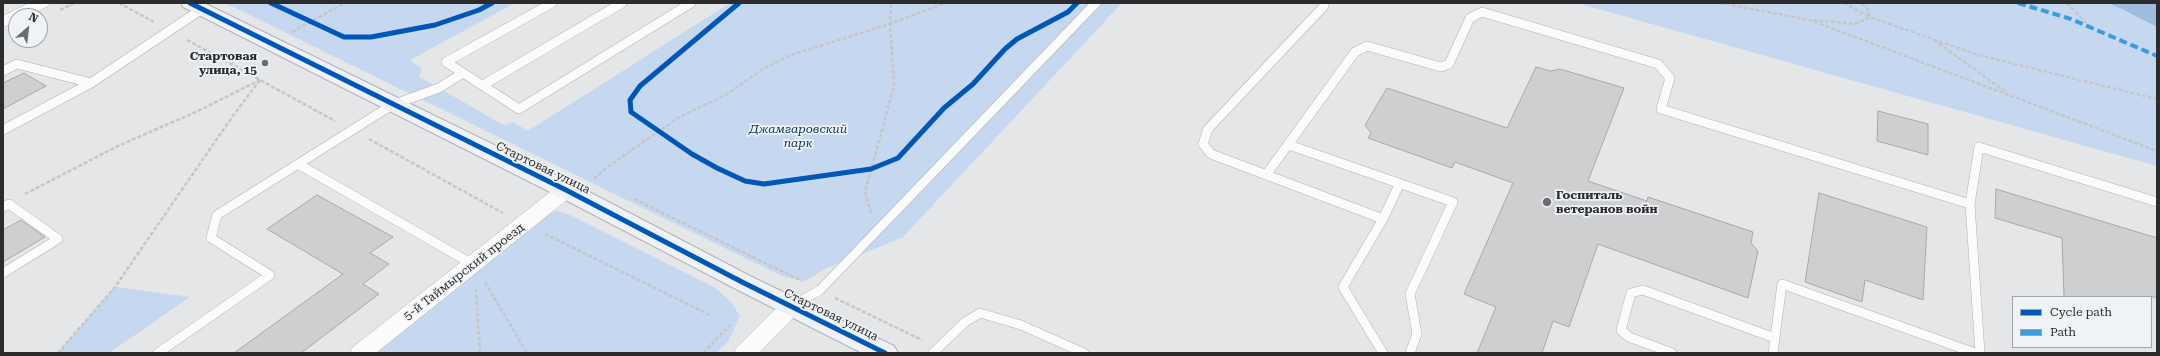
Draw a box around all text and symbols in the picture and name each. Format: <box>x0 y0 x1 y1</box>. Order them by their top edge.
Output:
north arrow <box>8 8 48 48</box>
text: N <box>27 10 40 26</box>
place label: Стартовая улица, 15 <box>190 49 257 77</box>
marker: Стартовая улица, 15 <box>260 58 270 68</box>
park label: Джамгаровский парк <box>749 122 847 150</box>
street label: Стартовая улица <box>493 139 593 197</box>
place label: Госпиталь ветеранов войн <box>1556 188 1657 216</box>
marker: Госпиталь ветеранов войн <box>1541 196 1553 208</box>
street label: 5-й Таймырский проезд <box>401 220 527 324</box>
street label: Стартовая улица <box>781 286 881 344</box>
legend <box>2012 296 2152 348</box>
text: Cycle path <box>2050 305 2112 319</box>
text: Path <box>2050 325 2076 339</box>

